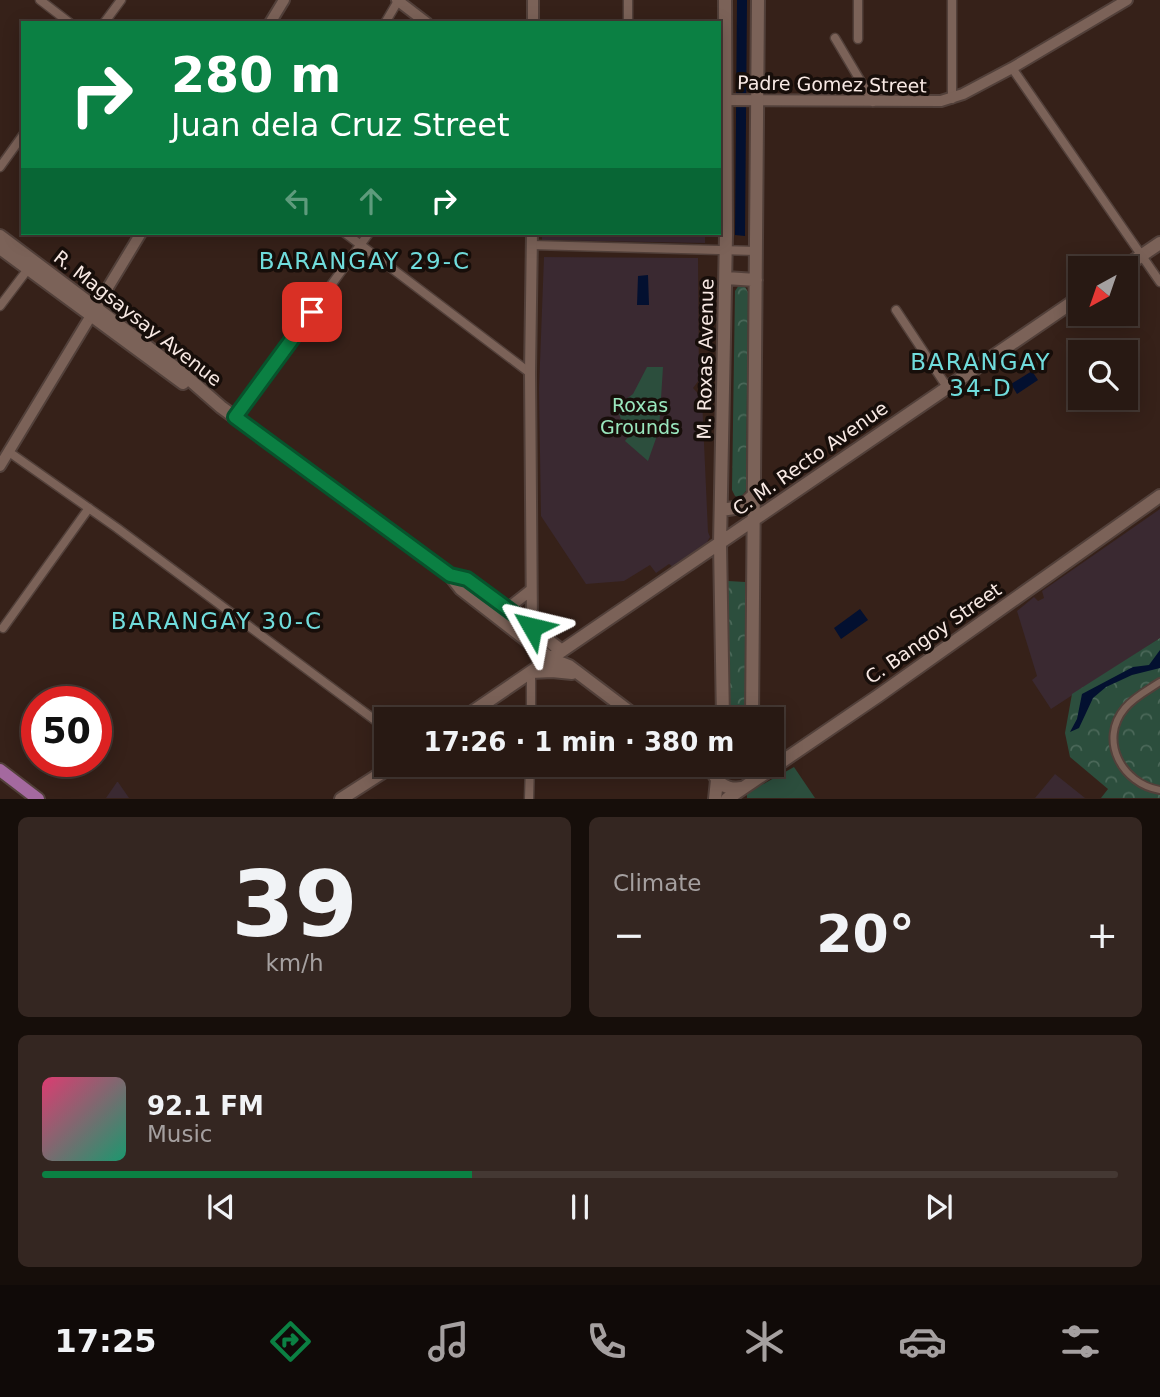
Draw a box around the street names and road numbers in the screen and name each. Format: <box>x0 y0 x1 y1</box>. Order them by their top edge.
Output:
street label: Padre Gomez Street <box>737 71 927 97</box>
street label: R. Magsaysay Avenue <box>50 246 226 390</box>
street label: M. Roxas Avenue <box>693 278 717 440</box>
street label: C. M. Recto Avenue <box>728 396 892 520</box>
street label: C. Bangoy Street <box>861 578 1005 688</box>

